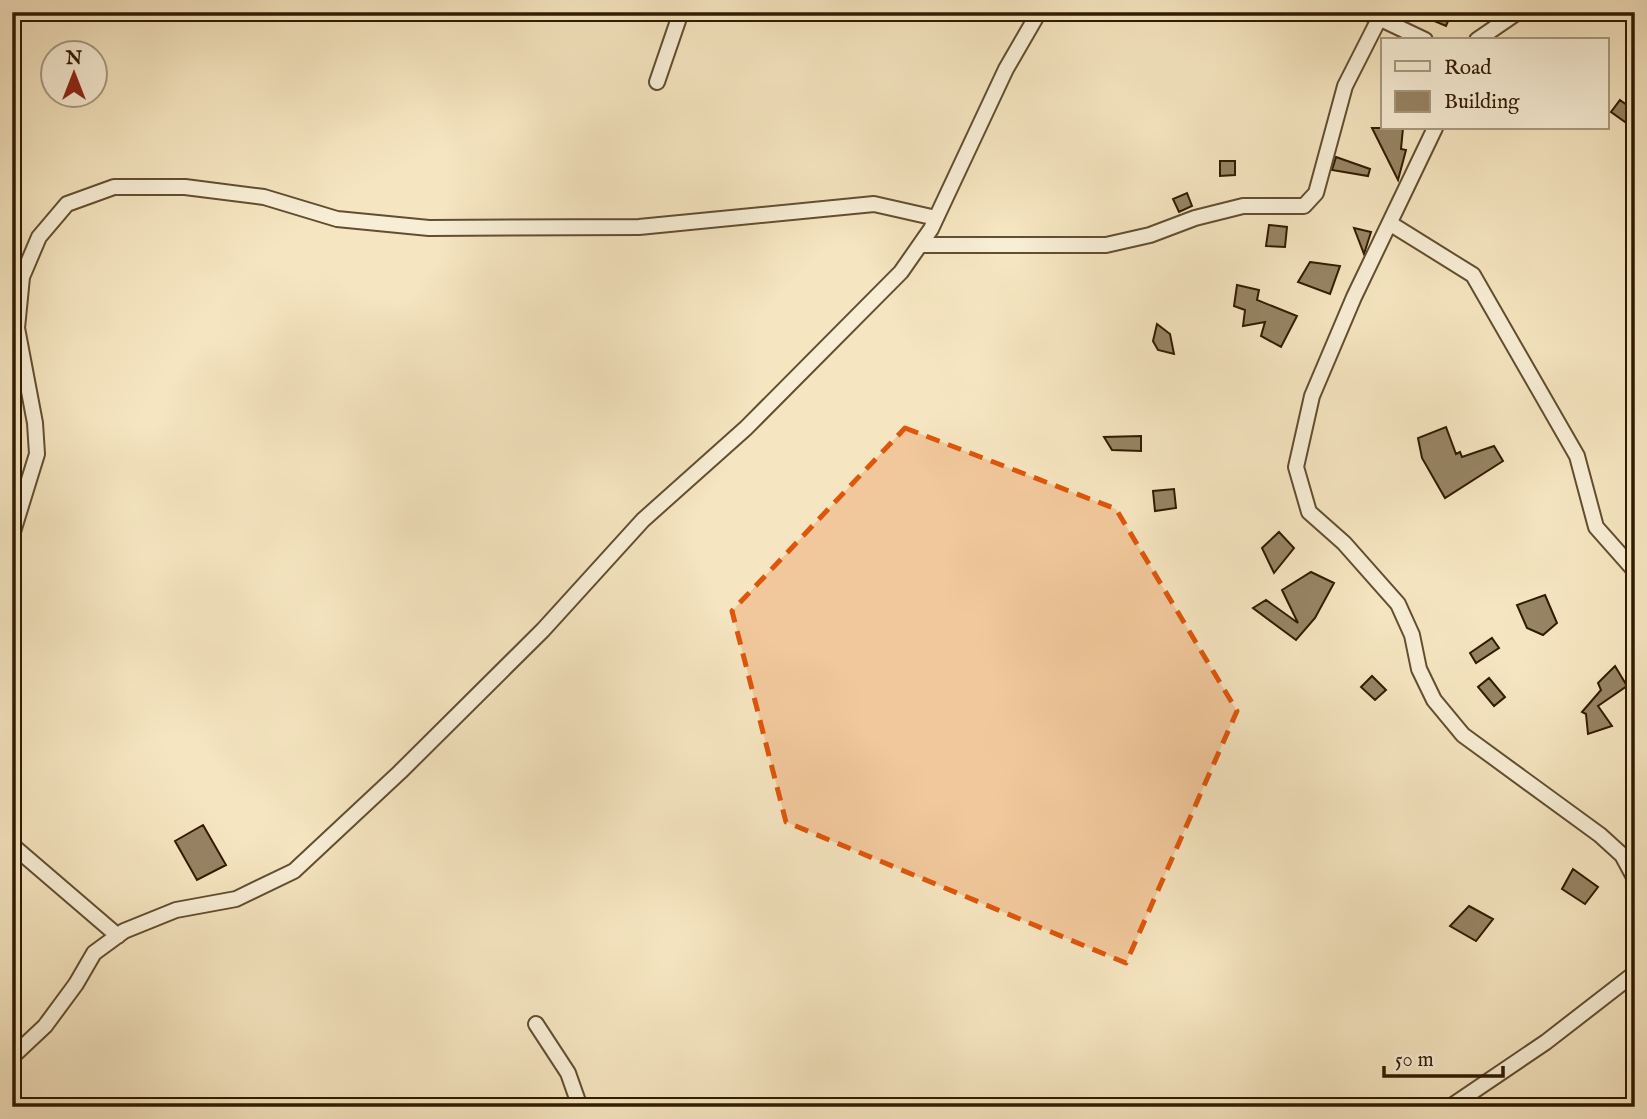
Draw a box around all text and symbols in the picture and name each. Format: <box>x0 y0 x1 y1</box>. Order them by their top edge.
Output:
north arrow <box>38 38 108 108</box>
legend <box>1381 38 1608 130</box>
text: N <box>65 47 83 71</box>
text: Road <box>1444 55 1492 82</box>
text: Building <box>1444 89 1520 116</box>
scale bar <box>1384 1035 1504 1079</box>
text: 50 m <box>1395 1047 1434 1074</box>

